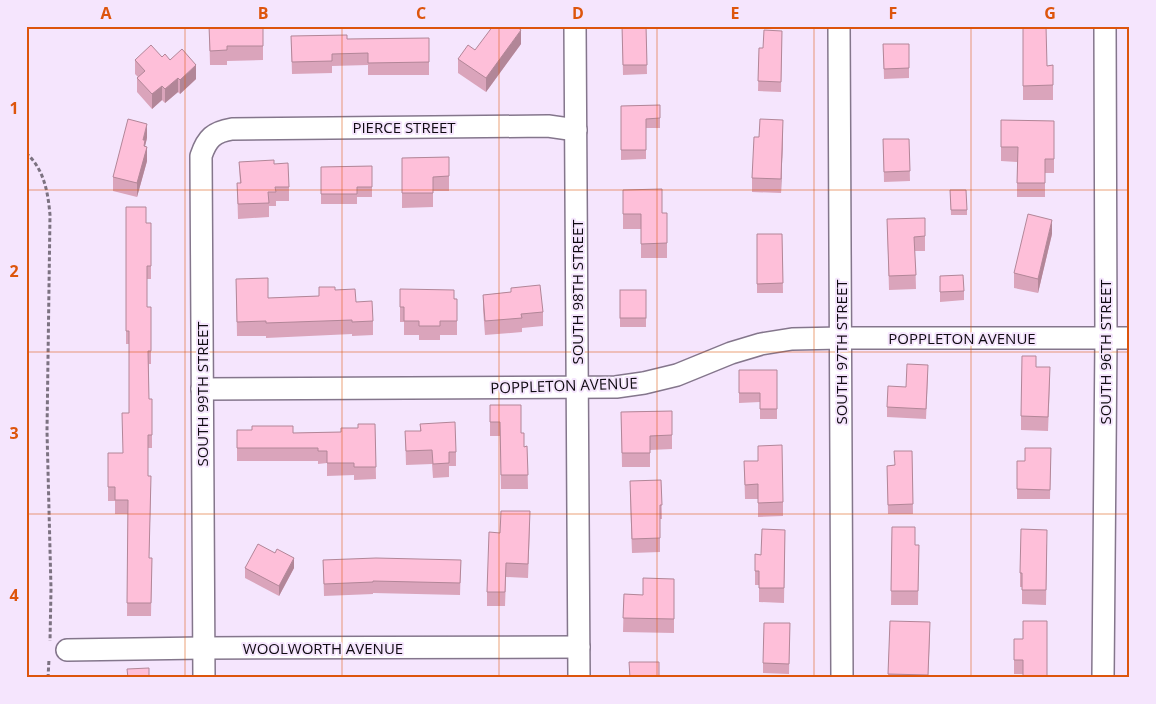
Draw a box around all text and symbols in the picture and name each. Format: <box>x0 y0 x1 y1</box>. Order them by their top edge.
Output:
text: A <box>100 2 112 24</box>
text: B <box>258 2 268 24</box>
text: C <box>416 2 426 24</box>
text: D <box>572 2 584 24</box>
text: E <box>731 2 740 24</box>
text: F <box>889 2 897 24</box>
text: G <box>1044 2 1056 24</box>
text: 1 <box>9 97 19 119</box>
street label: PIERCE STREET <box>352 117 456 137</box>
street label: SOUTH 98TH STREET <box>567 219 587 365</box>
text: 2 <box>9 260 19 282</box>
street label: SOUTH 97TH STREET <box>831 279 851 425</box>
street label: SOUTH 96TH STREET <box>1095 279 1115 425</box>
street label: SOUTH 99TH STREET <box>192 321 212 467</box>
street label: POPPLETON AVENUE <box>888 328 1036 348</box>
street label: POPPLETON AVENUE <box>490 372 638 398</box>
text: 3 <box>9 422 19 444</box>
text: 4 <box>9 584 19 606</box>
street label: WOOLWORTH AVENUE <box>243 638 403 658</box>

